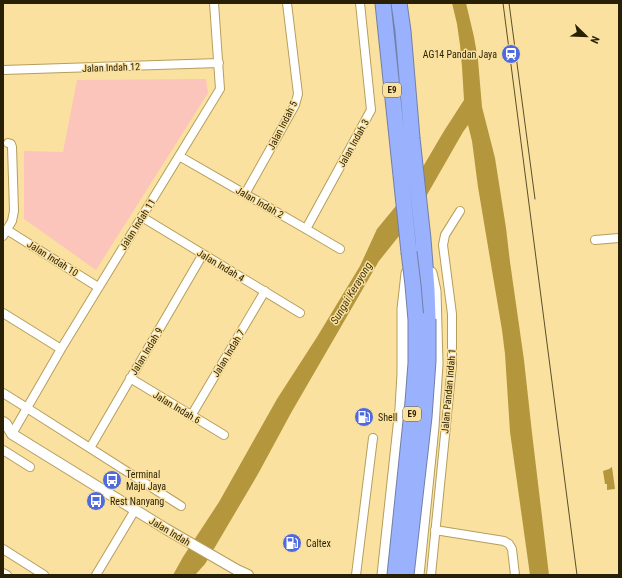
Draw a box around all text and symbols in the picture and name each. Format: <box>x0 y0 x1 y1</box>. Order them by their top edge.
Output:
north arrow <box>566 16 606 56</box>
text: N <box>587 34 602 46</box>
station icon: AG14 Pandan Jaya <box>500 43 522 65</box>
place label: AG14 Pandan Jaya <box>423 49 497 60</box>
street label: Jalan Indah 12 <box>82 61 140 74</box>
road number: E9 <box>383 83 401 97</box>
street label: Jalan Indah 5 <box>266 99 299 151</box>
street label: Jalan Indah 3 <box>336 117 371 169</box>
street label: Jalan Indah 2 <box>234 184 286 220</box>
street label: Jalan Indah 11 <box>117 197 157 252</box>
street label: Jalan Indah 10 <box>25 238 80 278</box>
street label: Jalan Indah 4 <box>195 247 246 284</box>
water label: Sungai Kerayong <box>328 259 375 327</box>
street label: Jalan Indah 9 <box>128 326 165 377</box>
street label: Jalan Indah 7 <box>210 328 247 379</box>
street label: Jalan Pandan Indah 1 <box>439 348 458 434</box>
street label: Jalan Indah 6 <box>151 389 202 426</box>
fuel station icon: Shell <box>353 406 375 428</box>
road number: E9 <box>403 407 421 421</box>
place label: Shell <box>378 412 397 423</box>
bus stop icon: Terminal Maju Jaya <box>101 469 123 491</box>
place label: Terminal Maju Jaya <box>126 469 166 492</box>
bus stop icon: Rest Nanyang <box>85 490 107 512</box>
place label: Rest Nanyang <box>110 496 164 507</box>
street label: Jalan Indah <box>147 515 192 548</box>
fuel station icon: Caltex <box>281 532 303 554</box>
place label: Caltex <box>306 538 331 549</box>

